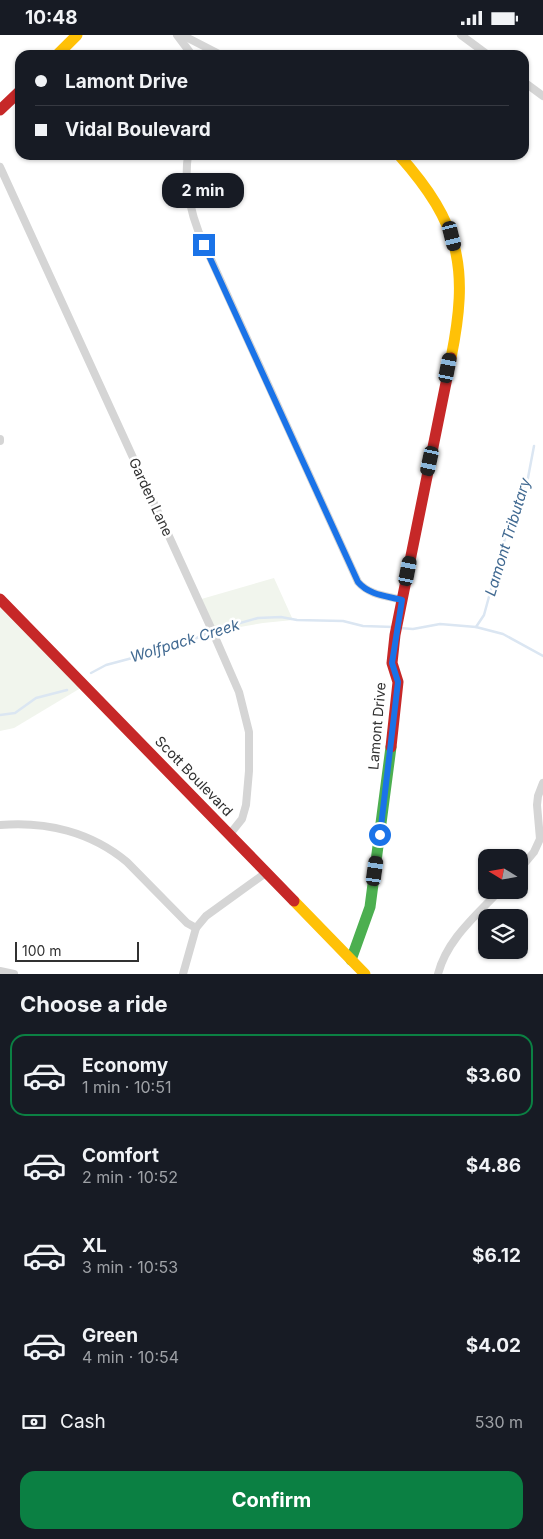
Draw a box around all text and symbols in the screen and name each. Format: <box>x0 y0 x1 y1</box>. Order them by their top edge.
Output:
text: 10:48 <box>25 6 78 29</box>
text: Lamont Drive <box>65 70 188 93</box>
text: Vidal Boulevard <box>65 118 211 141</box>
callout: 2 min <box>163 173 245 207</box>
text: 2 min <box>182 180 224 200</box>
car <box>441 220 462 252</box>
route end <box>193 234 215 256</box>
car <box>437 352 458 384</box>
car <box>419 445 440 477</box>
street label: Garden Lane <box>126 455 177 539</box>
water label: Lamont Tributary <box>481 475 535 598</box>
car <box>397 555 418 587</box>
water label: Wolfpack Creek <box>128 615 243 666</box>
street label: Lamont Drive <box>364 681 389 771</box>
street label: Scott Boulevard <box>152 732 237 819</box>
route start <box>369 824 391 846</box>
north arrow <box>478 849 528 899</box>
map controls <box>478 849 528 959</box>
car <box>365 855 384 887</box>
button: layers <box>478 909 528 959</box>
scale bar <box>15 939 139 962</box>
text: 100 m <box>22 942 62 959</box>
text: Choose a ride <box>20 991 168 1017</box>
icon: car <box>22 1053 67 1098</box>
text: Economy <box>82 1054 168 1077</box>
text: $3.60 <box>466 1064 521 1087</box>
text: 1 min · 10:51 <box>82 1077 171 1097</box>
icon: car <box>22 1143 67 1188</box>
text: Comfort <box>82 1144 159 1167</box>
text: $4.86 <box>466 1154 521 1177</box>
text: 2 min · 10:52 <box>82 1167 178 1187</box>
icon: car <box>22 1233 67 1278</box>
text: XL <box>82 1234 107 1257</box>
text: $6.12 <box>472 1244 521 1267</box>
text: 3 min · 10:53 <box>82 1257 178 1277</box>
icon: car <box>22 1323 67 1368</box>
text: Green <box>82 1324 138 1347</box>
text: $4.02 <box>466 1334 521 1357</box>
text: 4 min · 10:54 <box>82 1347 179 1367</box>
icon: cash <box>20 1408 48 1436</box>
text: Cash <box>60 1410 106 1433</box>
text: 530 m <box>475 1412 523 1432</box>
button: Confirm <box>20 1471 523 1529</box>

